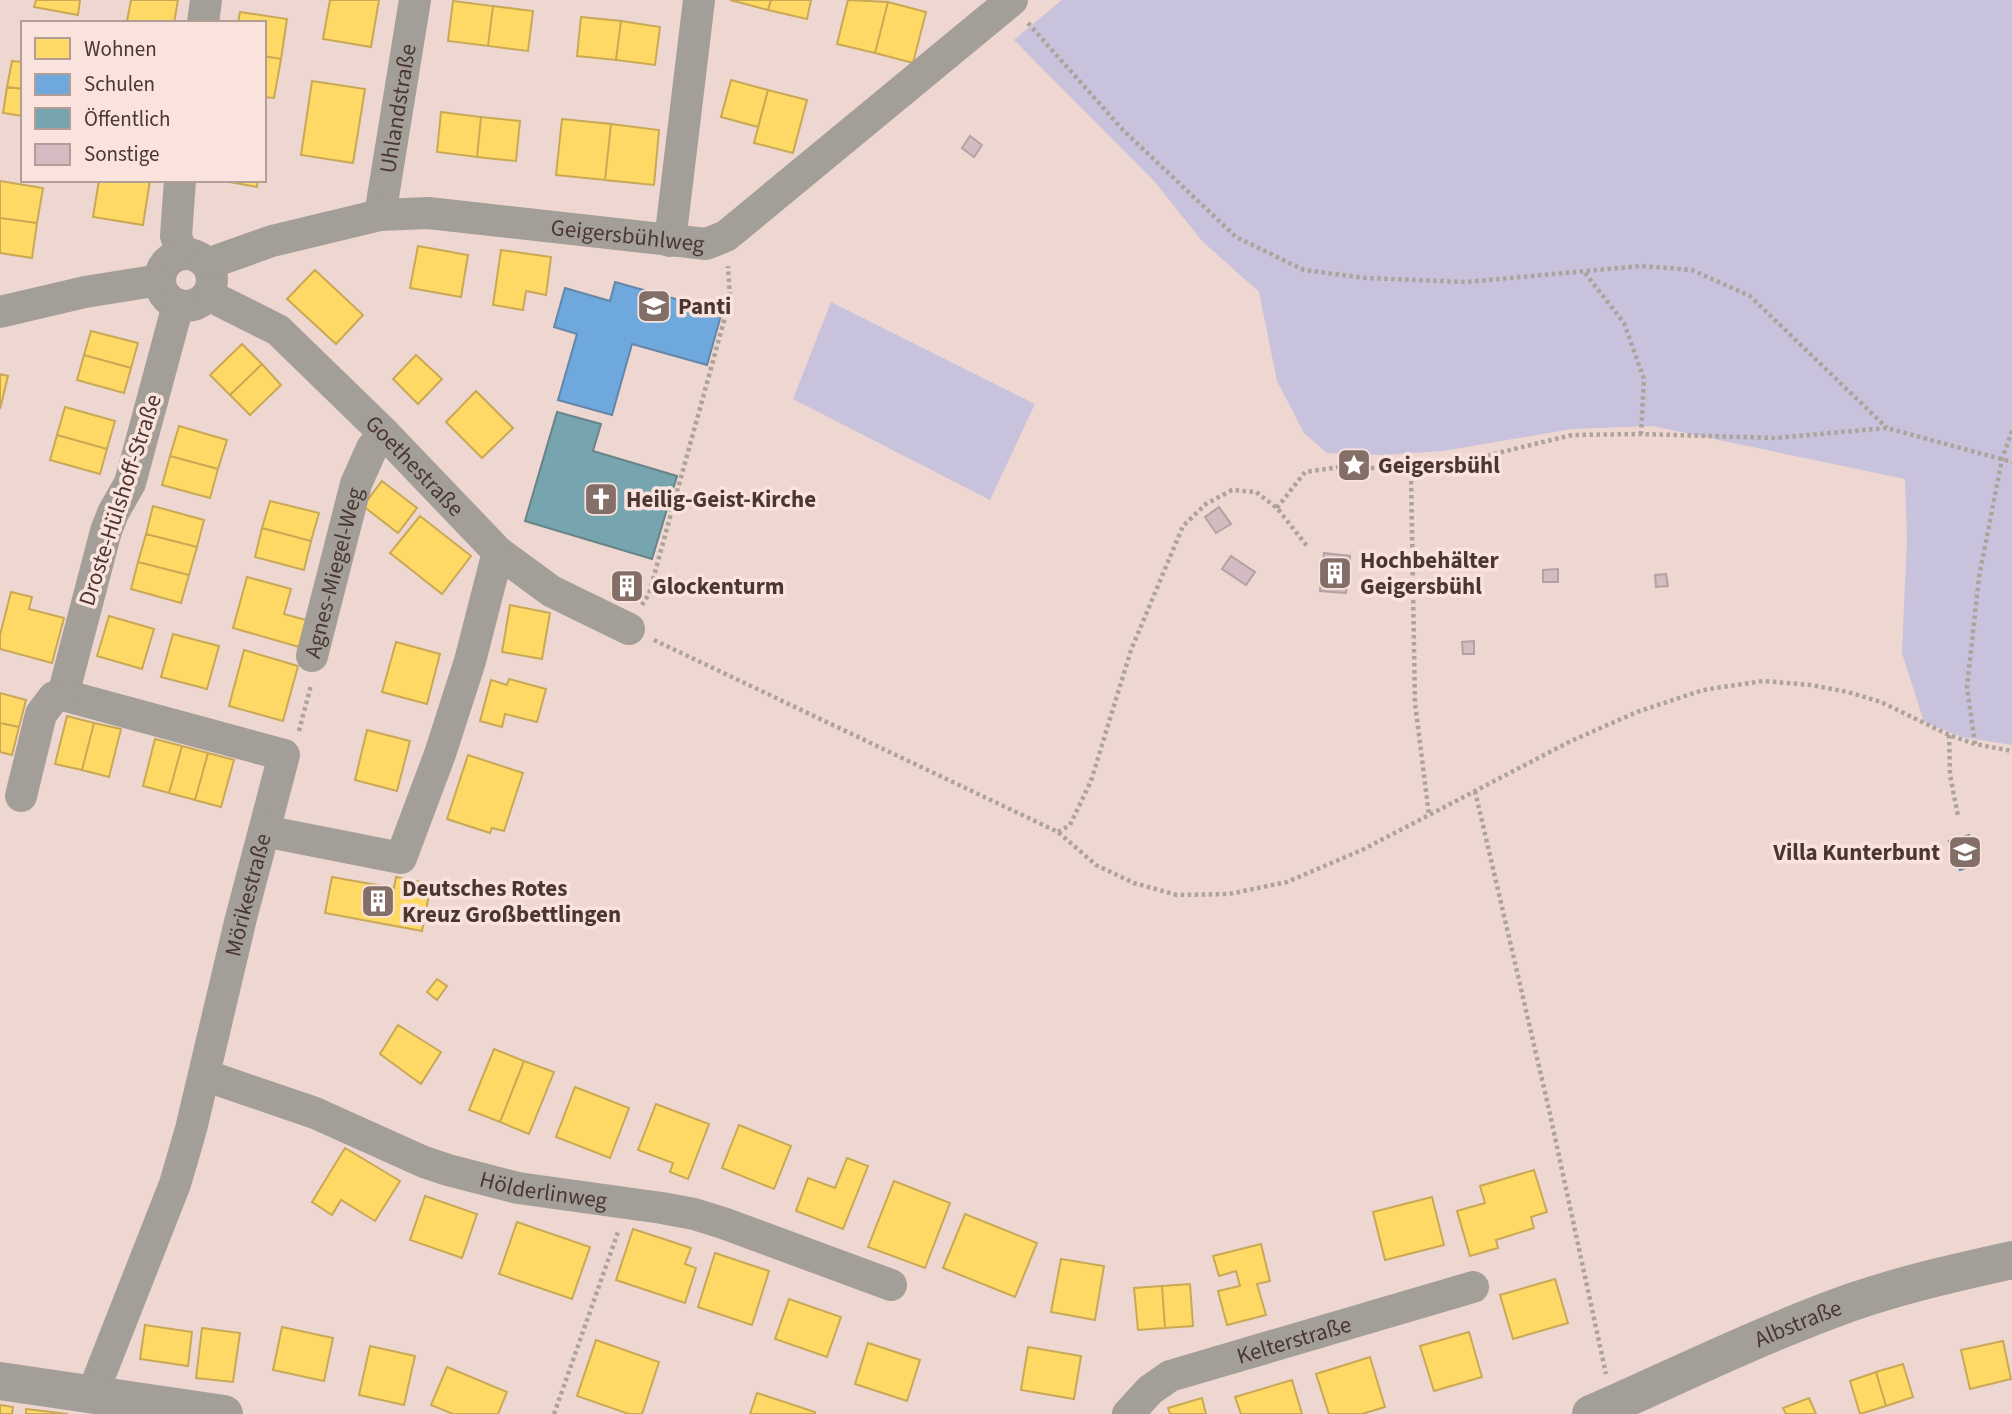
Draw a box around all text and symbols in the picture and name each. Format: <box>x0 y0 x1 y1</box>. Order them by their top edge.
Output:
legend <box>21 21 266 182</box>
text: Wohnen <box>84 34 157 64</box>
street label: Uhlandstraße <box>371 41 424 176</box>
text: Schulen <box>84 69 155 99</box>
text: Öffentlich <box>84 104 170 134</box>
text: Sonstige <box>84 139 159 169</box>
street label: Geigersbühlweg <box>549 210 707 260</box>
school or university icon: Panti <box>635 287 673 325</box>
place label: Panti <box>678 290 731 323</box>
street label: Droste-Hülshoff-Straße <box>70 390 170 610</box>
street label: Goethestraße <box>358 407 472 524</box>
place icon: Geigersbühl <box>1335 446 1373 484</box>
place label: Geigersbühl <box>1378 449 1500 482</box>
church icon: Heilig-Geist-Kirche <box>582 480 620 518</box>
street label: Agnes-Miegel-Weg <box>296 483 371 662</box>
place label: Heilig-Geist-Kirche <box>626 483 816 516</box>
place label: Hochbehälter Geigersbühl <box>1360 544 1499 603</box>
building icon: Hochbehälter Geigersbühl <box>1316 554 1354 592</box>
building icon: Glockenturm <box>608 567 646 605</box>
place label: Glockenturm <box>652 570 785 603</box>
street label: Mörikestraße <box>216 830 279 960</box>
school or university icon: Villa Kunterbunt <box>1946 833 1984 871</box>
place label: Villa Kunterbunt <box>1772 836 1940 869</box>
place label: Deutsches Rotes Kreuz Großbettlingen <box>402 872 621 931</box>
building icon: Deutsches Rotes Kreuz Großbettlingen <box>359 882 397 920</box>
street label: Hölderlinweg <box>476 1162 610 1217</box>
street label: Albstraße <box>1749 1291 1846 1356</box>
street label: Kelterstraße <box>1233 1307 1355 1372</box>

